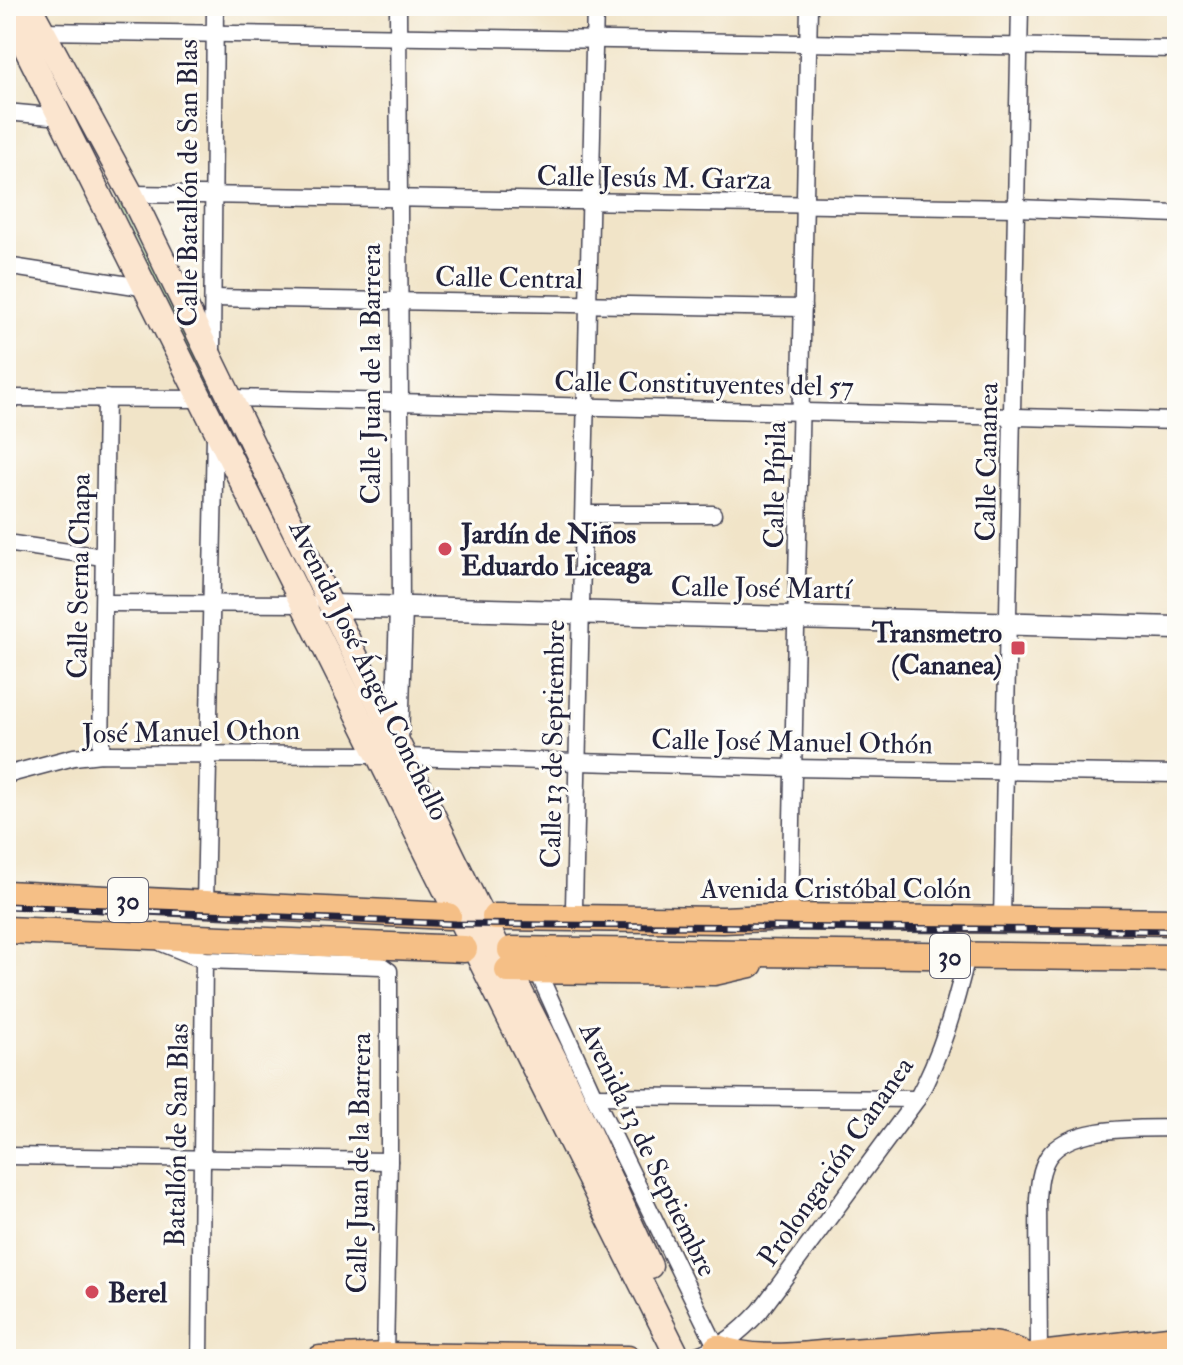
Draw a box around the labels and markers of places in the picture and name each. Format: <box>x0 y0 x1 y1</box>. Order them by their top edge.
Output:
place label: Jardín de Niños Eduardo Liceaga <box>459 517 653 584</box>
marker: Jardín de Niños Eduardo Liceaga <box>436 540 454 558</box>
place label: Transmetro (Cananea) <box>871 616 1003 683</box>
marker: Transmetro (Cananea) <box>1009 639 1027 657</box>
place label: Berel <box>108 1276 168 1311</box>
marker: Berel <box>83 1283 101 1301</box>

